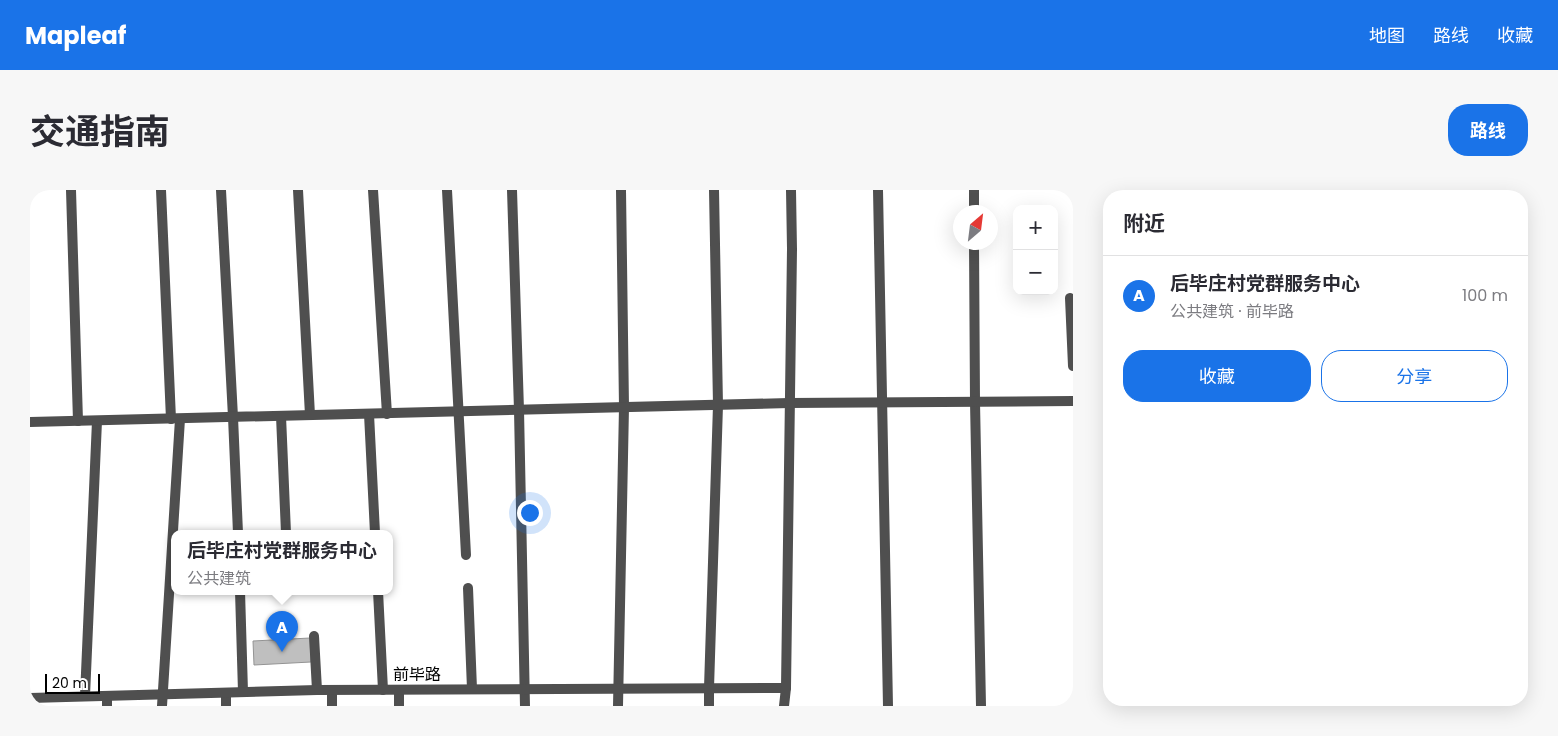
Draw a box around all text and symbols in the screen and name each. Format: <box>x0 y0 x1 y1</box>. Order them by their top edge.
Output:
text: Mapleaf <box>25 19 126 52</box>
text: 地图 <box>1369 23 1405 48</box>
text: 路线 <box>1433 23 1469 48</box>
text: 收藏 <box>1497 23 1533 48</box>
button: 路线 <box>1448 104 1528 156</box>
text: 交通指南 <box>30 107 170 156</box>
north arrow <box>953 205 998 250</box>
map controls <box>1013 205 1058 295</box>
button: + <box>1013 205 1058 250</box>
text: 附近 <box>1123 209 1165 238</box>
button: − <box>1013 250 1058 295</box>
text: 后毕庄村党群服务中心 <box>1170 270 1360 297</box>
text: A <box>1133 284 1145 307</box>
text: 100 m <box>1462 284 1508 307</box>
text: 公共建筑 · 前毕路 <box>1170 300 1294 323</box>
button: 收藏 <box>1123 350 1311 402</box>
button: 分享 <box>1321 350 1508 402</box>
your location <box>517 500 543 526</box>
popup <box>171 530 393 595</box>
text: 后毕庄村党群服务中心 <box>187 537 377 564</box>
text: 公共建筑 <box>187 567 251 590</box>
pin: A <box>266 611 298 652</box>
street label: 前毕路 <box>393 663 441 686</box>
scale bar <box>45 671 100 694</box>
text: 20 m <box>52 673 87 693</box>

